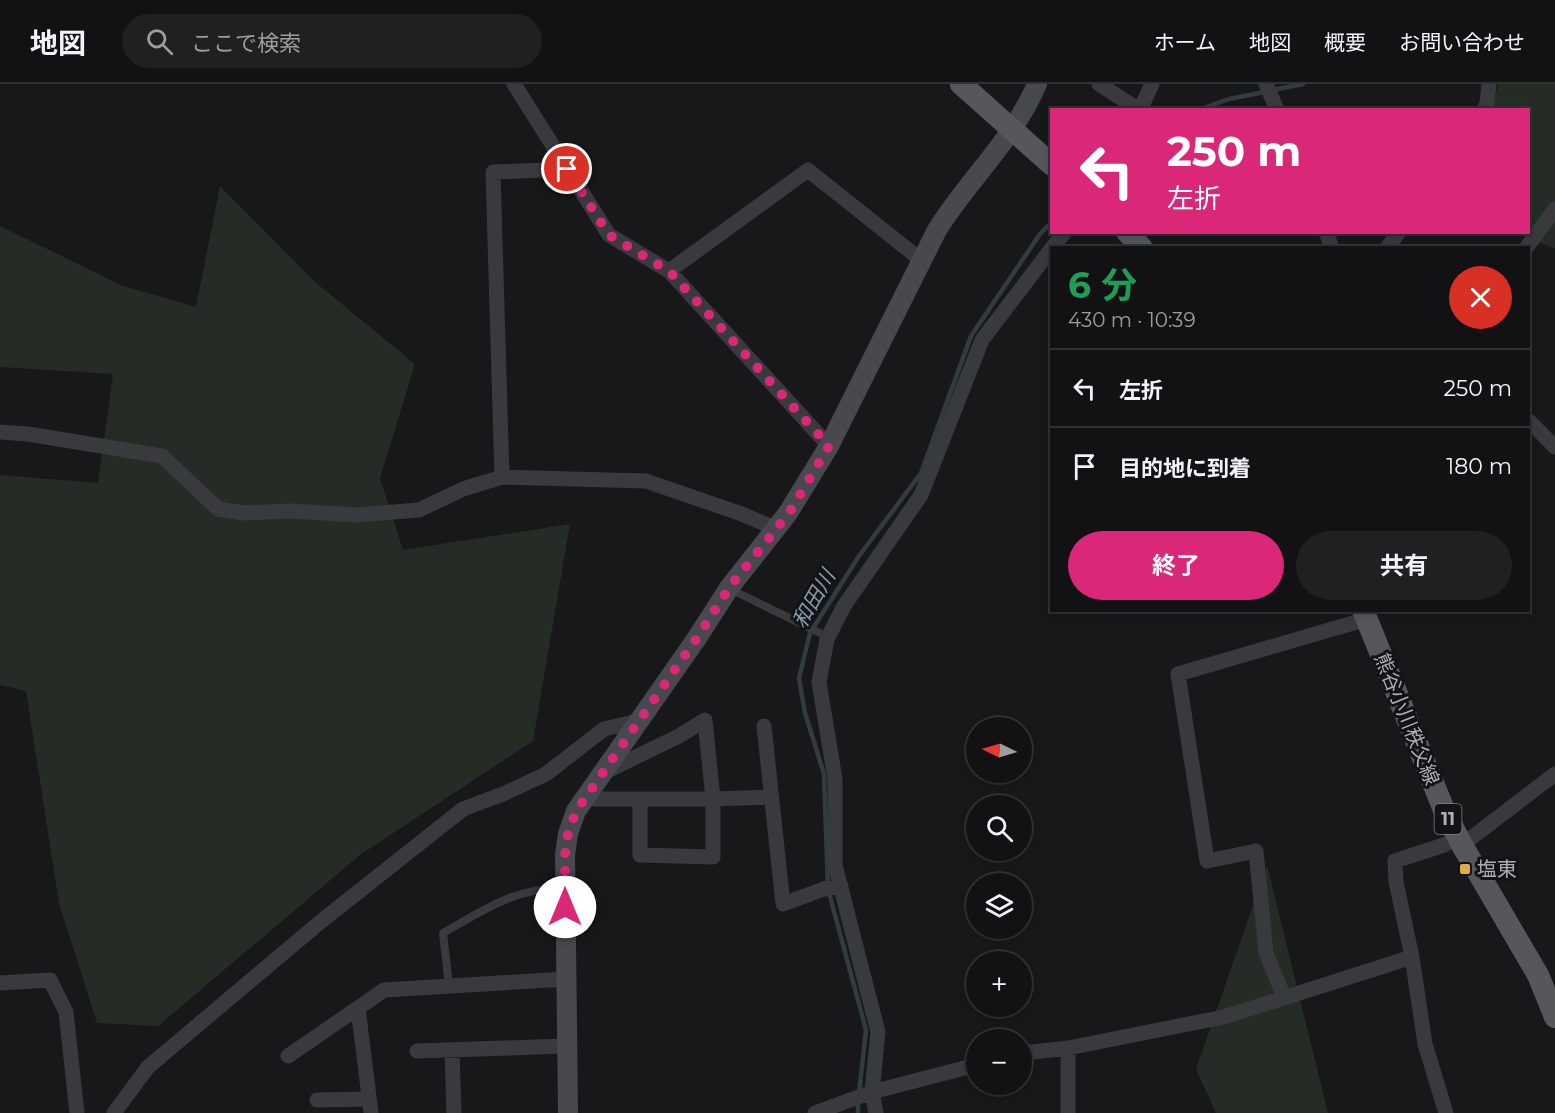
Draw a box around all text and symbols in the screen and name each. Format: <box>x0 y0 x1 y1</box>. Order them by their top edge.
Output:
search box <box>122 14 542 68</box>
icon: search <box>143 25 176 58</box>
text: 地図 <box>30 26 86 60</box>
text: ここで検索 <box>191 30 301 57</box>
text: ホーム <box>1154 30 1216 55</box>
text: 地図 <box>1249 30 1291 55</box>
text: 概要 <box>1324 30 1366 55</box>
text: お問い合わせ <box>1399 30 1525 55</box>
text: 250 m <box>1167 125 1301 177</box>
icon: left <box>1068 132 1146 210</box>
pin <box>541 143 592 194</box>
icon: arrive <box>550 152 583 185</box>
text: 左折 <box>1167 182 1221 215</box>
text: 6 分 <box>1068 263 1137 307</box>
button: close <box>1449 266 1512 329</box>
text: 430 m · 10:39 <box>1068 308 1196 332</box>
icon: left <box>1068 372 1101 405</box>
text: 250 m <box>1443 375 1512 402</box>
text: 左折 <box>1119 377 1163 404</box>
icon: arrive <box>1068 450 1101 483</box>
text: 180 m <box>1446 453 1512 480</box>
text: 目的地に到着 <box>1119 455 1251 482</box>
button: 終了 <box>1068 531 1284 600</box>
button: 共有 <box>1296 531 1512 600</box>
water label: 和田川 <box>787 563 841 632</box>
street label: 熊谷小川秩父線 <box>1370 650 1444 788</box>
north arrow <box>966 717 1032 783</box>
map controls <box>966 717 1032 1095</box>
button: search <box>966 795 1032 861</box>
road number: 11 <box>1434 804 1462 834</box>
place label: 塩東 <box>1477 857 1517 881</box>
marker: 塩東 <box>1458 862 1472 876</box>
button: layers <box>966 873 1032 939</box>
position arrow <box>533 875 597 939</box>
button: + <box>966 951 1032 1017</box>
button: − <box>966 1029 1032 1095</box>

